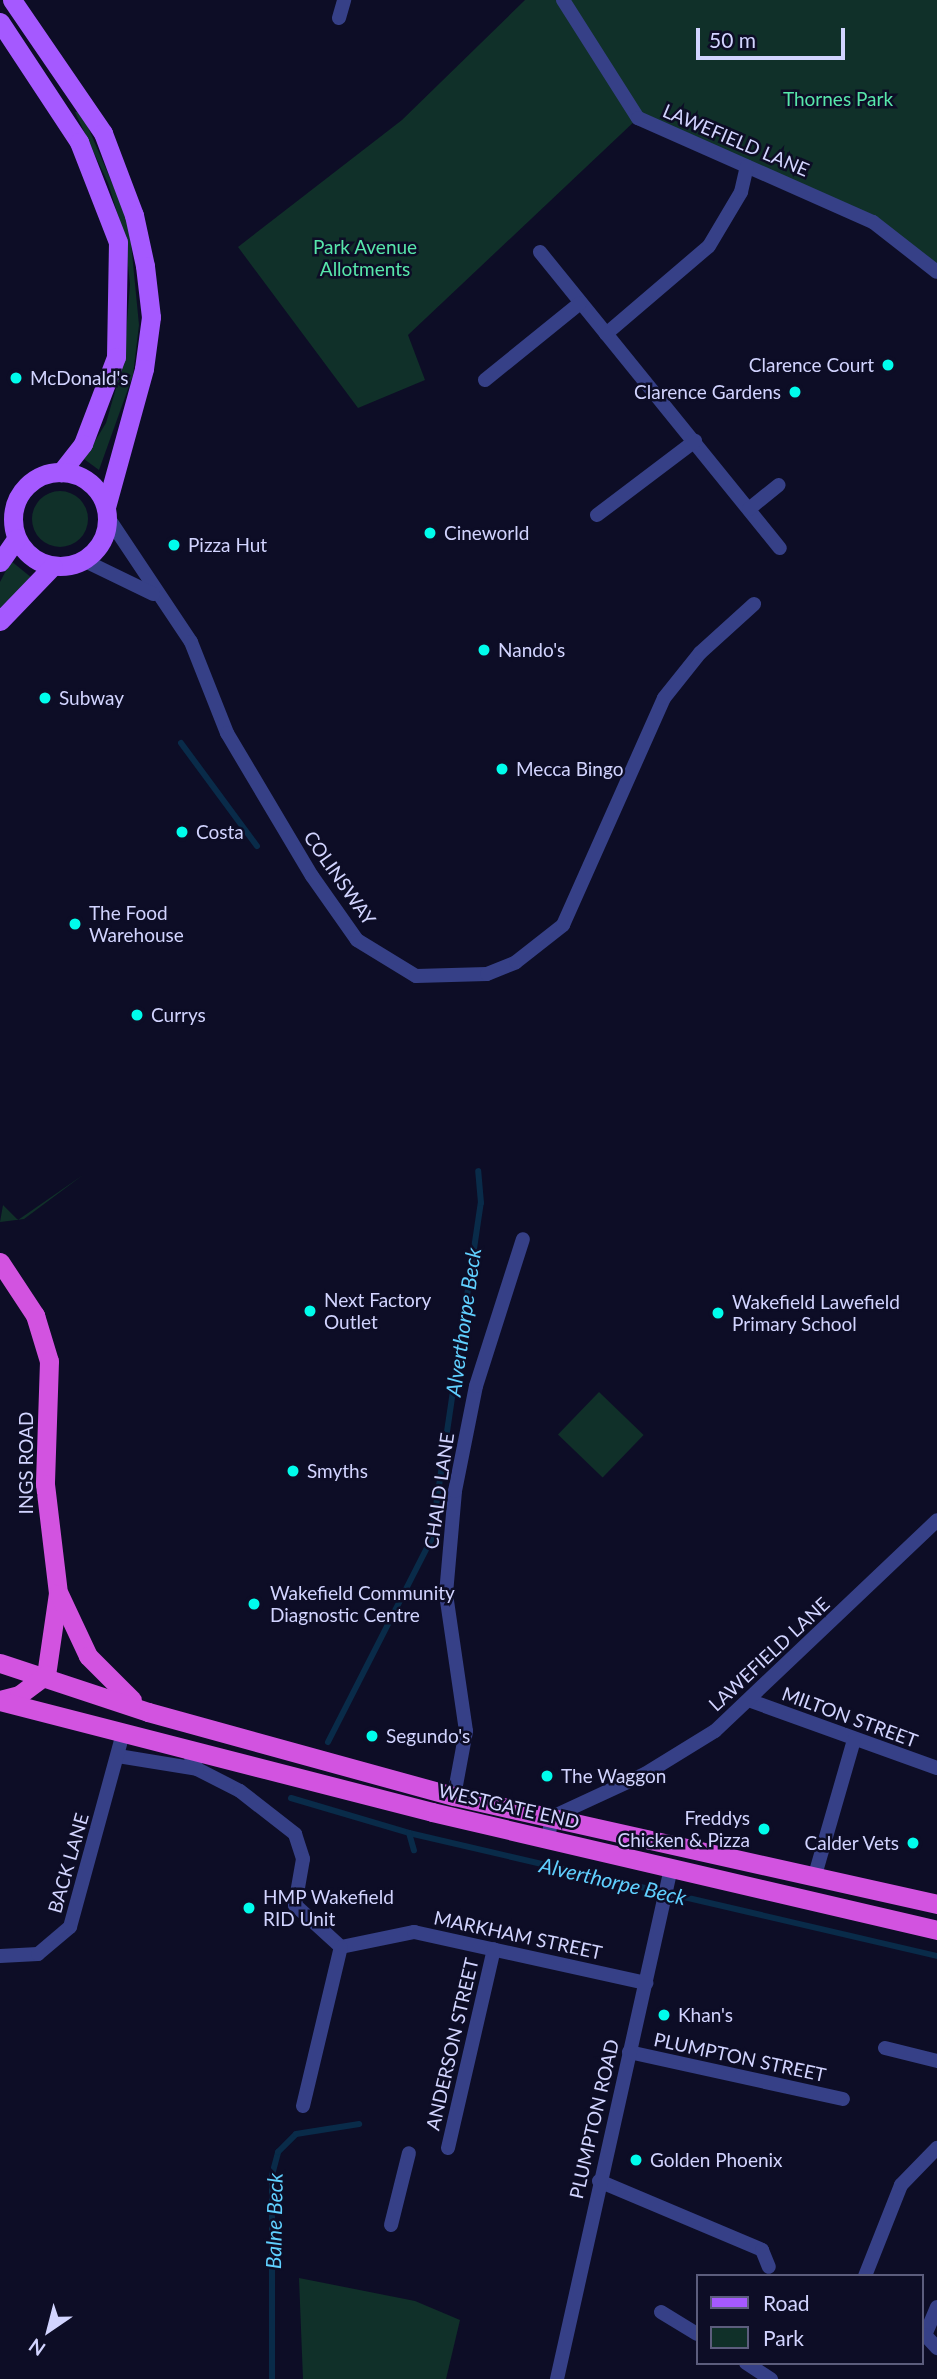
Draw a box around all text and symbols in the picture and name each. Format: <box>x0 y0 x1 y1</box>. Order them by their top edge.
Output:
scale bar <box>699 14 848 58</box>
text: 50 m <box>709 27 756 52</box>
park label: Thornes Park <box>783 88 893 110</box>
street label: LAWEFIELD LANE <box>659 99 813 181</box>
park label: Park Avenue Allotments <box>313 236 417 280</box>
place label: Clarence Court <box>749 354 874 376</box>
marker: Clarence Court <box>880 357 896 373</box>
place label: McDonald's <box>30 367 129 389</box>
marker: McDonald's <box>8 370 24 386</box>
place label: Clarence Gardens <box>634 381 781 403</box>
marker: Clarence Gardens <box>787 384 803 400</box>
place label: Cineworld <box>444 522 529 544</box>
marker: Cineworld <box>422 525 438 541</box>
place label: Pizza Hut <box>188 534 267 556</box>
marker: Pizza Hut <box>166 537 182 553</box>
place label: Nando's <box>498 639 565 661</box>
marker: Nando's <box>476 642 492 658</box>
place label: Subway <box>59 687 124 709</box>
marker: Subway <box>37 690 53 706</box>
place label: Mecca Bingo <box>516 758 623 780</box>
marker: Mecca Bingo <box>494 761 510 777</box>
place label: Costa <box>196 821 244 843</box>
marker: Costa <box>174 824 190 840</box>
street label: COLINSWAY <box>299 827 381 929</box>
place label: The Food Warehouse <box>89 902 184 946</box>
marker: The Food Warehouse <box>67 916 83 932</box>
place label: Currys <box>151 1004 206 1026</box>
marker: Currys <box>129 1007 145 1023</box>
water label: Alverthorpe Beck <box>440 1246 486 1398</box>
place label: Next Factory Outlet <box>324 1289 431 1333</box>
place label: Wakefield Lawefield Primary School <box>732 1291 900 1335</box>
marker: Next Factory Outlet <box>302 1303 318 1319</box>
marker: Wakefield Lawefield Primary School <box>710 1305 726 1321</box>
street label: INGS ROAD <box>15 1412 37 1514</box>
street label: CHALD LANE <box>420 1431 458 1551</box>
place label: Smyths <box>307 1460 368 1482</box>
marker: Smyths <box>285 1463 301 1479</box>
place label: Wakefield Community Diagnostic Centre <box>270 1582 455 1626</box>
street label: LAWEFIELD LANE <box>704 1592 834 1716</box>
marker: Wakefield Community Diagnostic Centre <box>244 1594 264 1614</box>
street label: MILTON STREET <box>779 1682 921 1752</box>
place label: Segundo's <box>386 1725 470 1747</box>
marker: Segundo's <box>364 1728 380 1744</box>
place label: The Waggon <box>561 1765 667 1787</box>
marker: The Waggon <box>539 1768 555 1784</box>
street label: WESTGATE END <box>436 1779 582 1833</box>
place label: Freddys Chicken & Pizza <box>618 1807 750 1851</box>
street label: BACK LANE <box>43 1810 93 1916</box>
marker: Freddys Chicken & Pizza <box>756 1821 772 1837</box>
place label: Calder Vets <box>803 1832 899 1854</box>
marker: Calder Vets <box>905 1835 921 1851</box>
water label: Alverthorpe Beck <box>537 1852 689 1910</box>
place label: HMP Wakefield RID Unit <box>263 1886 395 1930</box>
marker: HMP Wakefield RID Unit <box>241 1900 257 1916</box>
street label: MARKHAM STREET <box>432 1906 604 1964</box>
street label: ANDERSON STREET <box>421 1956 483 2132</box>
place label: Khan's <box>678 2004 733 2026</box>
marker: Khan's <box>656 2007 672 2023</box>
street label: PLUMPTON STREET <box>652 2028 828 2086</box>
street label: PLUMPTON ROAD <box>565 2037 623 2201</box>
place label: Golden Phoenix <box>650 2149 783 2171</box>
marker: Golden Phoenix <box>628 2152 644 2168</box>
water label: Balne Beck <box>261 2173 287 2269</box>
legend <box>696 2274 923 2365</box>
text: Road <box>763 2290 810 2315</box>
north arrow <box>14 2295 84 2365</box>
text: Park <box>763 2325 804 2350</box>
text: N <box>24 2334 49 2361</box>

